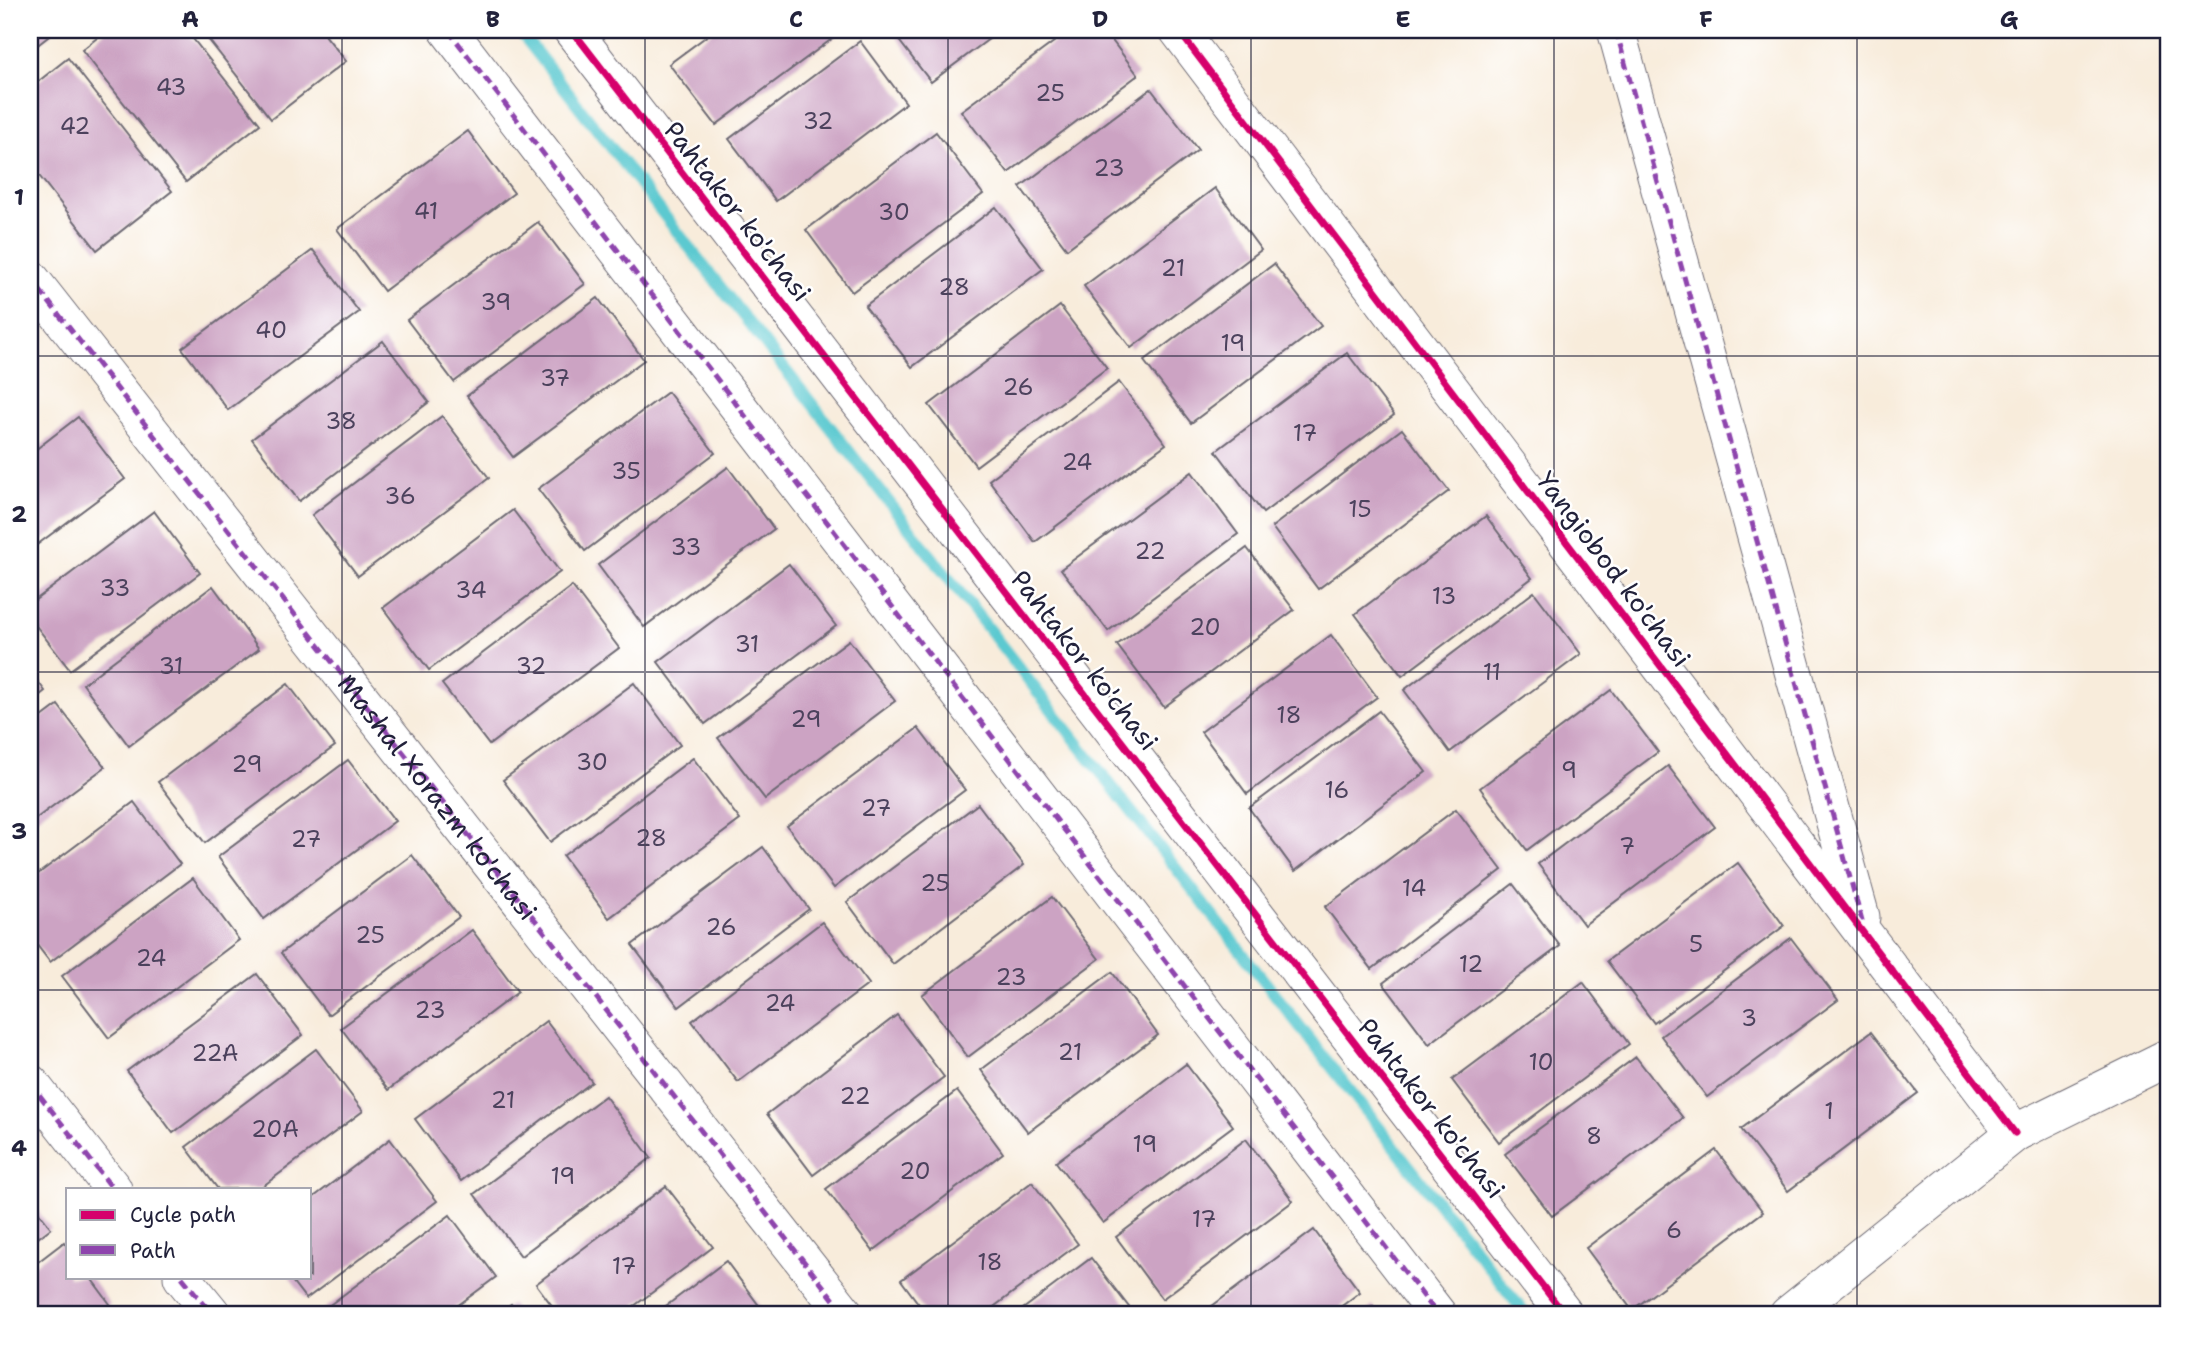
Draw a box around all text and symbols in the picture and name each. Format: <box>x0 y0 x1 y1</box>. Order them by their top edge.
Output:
text: A <box>181 4 199 34</box>
text: B <box>486 4 500 34</box>
text: C <box>789 4 803 34</box>
text: D <box>1092 4 1108 34</box>
text: E <box>1395 4 1411 34</box>
text: F <box>1699 4 1713 34</box>
text: G <box>2000 4 2019 34</box>
house number: 43 <box>156 72 186 102</box>
house number: 25 <box>1035 78 1065 108</box>
house number: 32 <box>803 106 833 136</box>
house number: 42 <box>60 111 90 141</box>
street label: Pahtakor ko'chasi <box>656 114 820 308</box>
house number: 23 <box>1093 153 1125 183</box>
text: 1 <box>14 182 24 212</box>
house number: 41 <box>414 196 438 226</box>
house number: 30 <box>878 197 910 227</box>
house number: 21 <box>1161 253 1185 283</box>
house number: 28 <box>938 272 970 302</box>
house number: 39 <box>481 287 511 317</box>
house number: 40 <box>255 315 287 345</box>
house number: 19 <box>1221 328 1245 358</box>
house number: 37 <box>540 363 570 393</box>
house number: 26 <box>1002 372 1034 402</box>
house number: 38 <box>325 406 357 436</box>
house number: 17 <box>1293 418 1317 448</box>
house number: 24 <box>1062 447 1092 477</box>
house number: 35 <box>611 456 641 486</box>
street label: Yangiobod ko'chasi <box>1529 464 1699 674</box>
house number: 36 <box>384 481 416 511</box>
house number: 15 <box>1348 494 1372 524</box>
text: 2 <box>11 499 27 529</box>
house number: 33 <box>671 532 701 562</box>
house number: 22 <box>1134 536 1166 566</box>
street label: Pahtakor ko'chasi <box>1003 563 1167 757</box>
house number: 33 <box>100 573 130 603</box>
house number: 34 <box>455 575 487 605</box>
house number: 13 <box>1432 581 1456 611</box>
house number: 20 <box>1189 612 1221 642</box>
house number: 31 <box>735 629 759 659</box>
house number: 31 <box>159 651 183 681</box>
house number: 32 <box>516 651 546 681</box>
house number: 11 <box>1483 657 1501 687</box>
street label: Mashal Xorazm ko'chasi <box>330 666 546 927</box>
house number: 18 <box>1276 700 1302 730</box>
house number: 29 <box>791 704 821 734</box>
house number: 30 <box>576 747 608 777</box>
house number: 29 <box>232 749 262 779</box>
house number: 9 <box>1561 755 1577 785</box>
house number: 16 <box>1325 775 1349 805</box>
house number: 27 <box>861 793 891 823</box>
text: 3 <box>11 816 27 846</box>
house number: 28 <box>635 823 667 853</box>
house number: 27 <box>291 824 321 854</box>
house number: 7 <box>1619 831 1635 861</box>
house number: 25 <box>920 868 950 898</box>
house number: 14 <box>1402 873 1426 903</box>
house number: 26 <box>705 912 737 942</box>
house number: 25 <box>355 920 385 950</box>
house number: 5 <box>1689 929 1703 959</box>
house number: 24 <box>136 943 166 973</box>
house number: 12 <box>1459 949 1483 979</box>
house number: 23 <box>995 962 1027 992</box>
house number: 24 <box>765 988 795 1018</box>
house number: 23 <box>414 995 446 1025</box>
house number: 3 <box>1741 1003 1757 1033</box>
street label: Pahtakor ko'chasi <box>1350 1011 1514 1205</box>
house number: 21 <box>1058 1037 1082 1067</box>
house number: 22A <box>192 1038 238 1068</box>
house number: 10 <box>1528 1047 1554 1077</box>
house number: 22 <box>839 1081 871 1111</box>
house number: 21 <box>491 1085 515 1115</box>
house number: 1 <box>1824 1096 1834 1126</box>
house number: 20A <box>251 1114 299 1144</box>
house number: 8 <box>1586 1121 1602 1151</box>
house number: 19 <box>1133 1129 1157 1159</box>
text: 4 <box>11 1133 27 1163</box>
house number: 20 <box>899 1156 931 1186</box>
house number: 19 <box>551 1161 575 1191</box>
legend <box>66 1188 312 1278</box>
text: Cycle path <box>130 1201 236 1229</box>
house number: 17 <box>1192 1204 1216 1234</box>
house number: 6 <box>1666 1215 1682 1245</box>
text: Path <box>130 1237 176 1265</box>
house number: 18 <box>977 1247 1003 1277</box>
house number: 17 <box>612 1251 636 1281</box>

